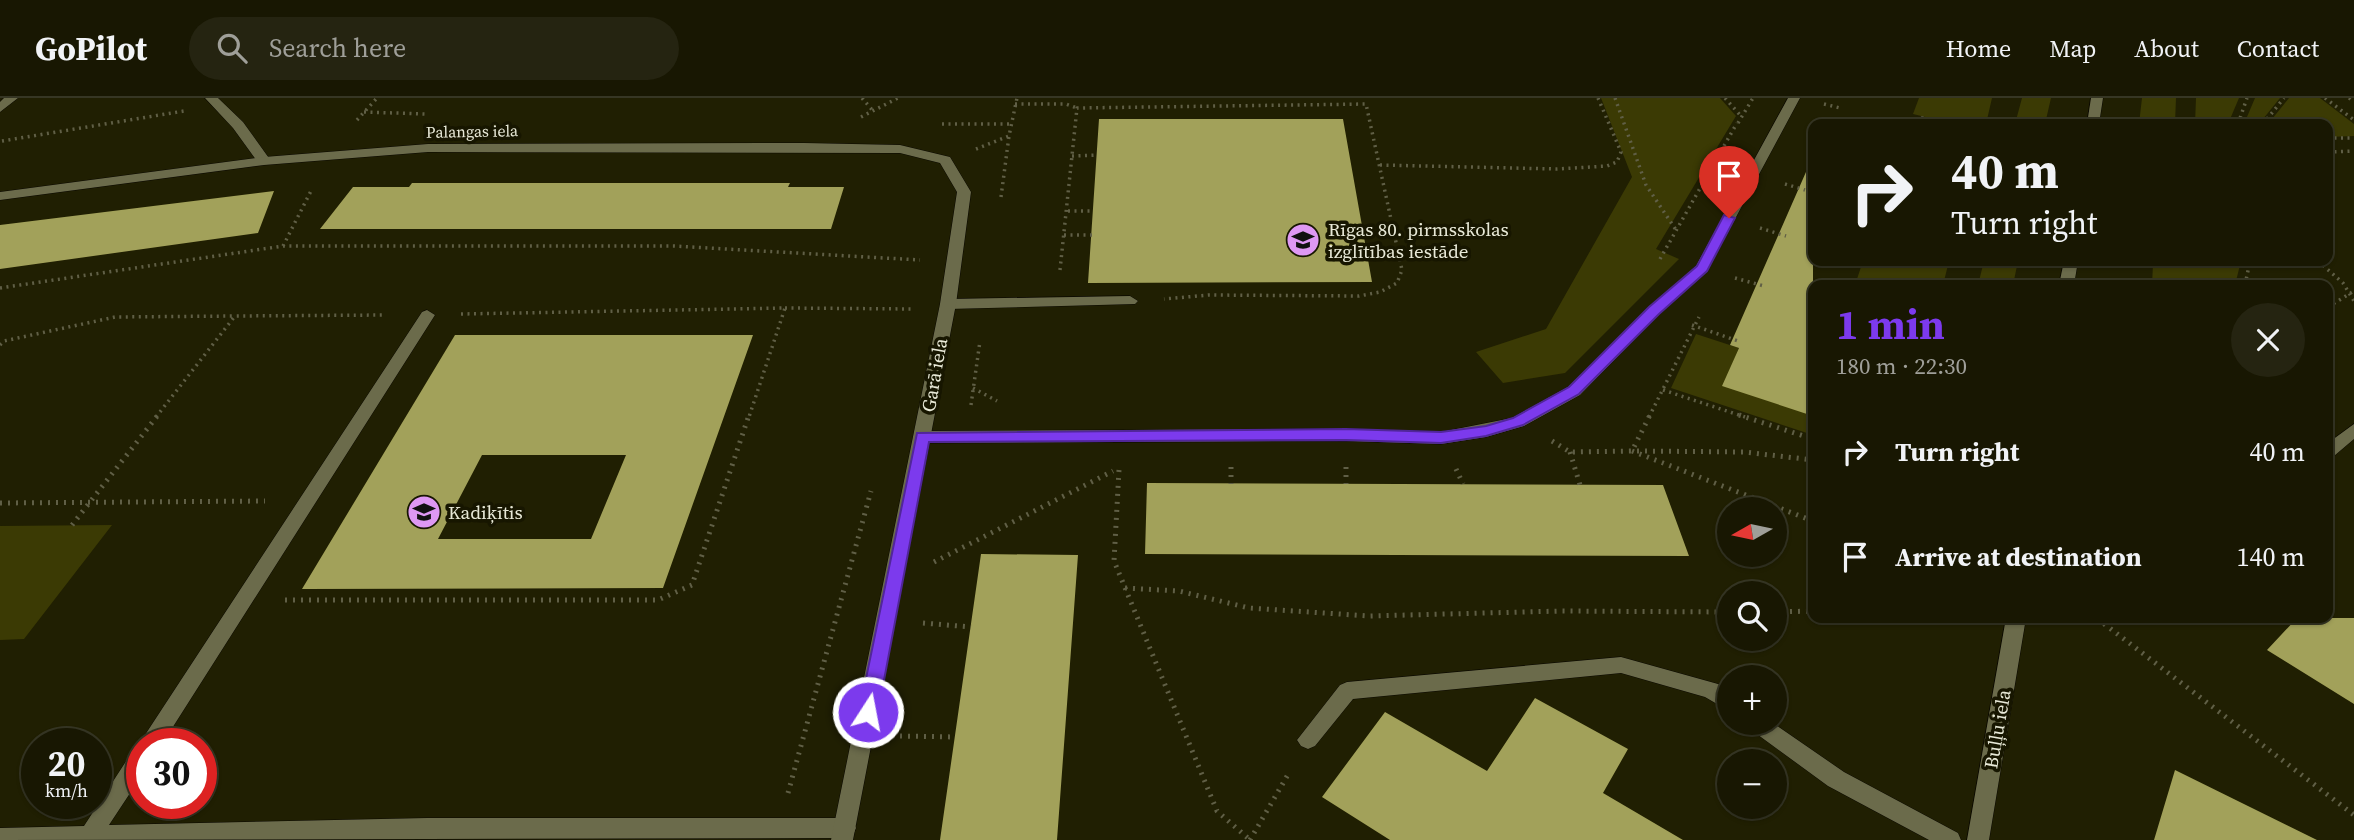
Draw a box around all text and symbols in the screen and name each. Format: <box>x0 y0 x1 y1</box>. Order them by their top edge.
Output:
search box <box>189 17 679 80</box>
text: GoPilot <box>35 26 147 71</box>
icon: search <box>213 29 251 67</box>
text: Search here <box>269 30 406 66</box>
text: Home <box>1946 32 2011 65</box>
text: Map <box>2049 32 2096 65</box>
text: About <box>2134 32 2199 65</box>
text: Contact <box>2237 32 2319 65</box>
street label: Palangas iela <box>426 119 519 143</box>
text: 40 m <box>1951 137 2059 204</box>
pin <box>1699 146 1759 218</box>
icon: right <box>1836 147 1927 238</box>
icon: arrive <box>1710 157 1748 195</box>
text: Turn right <box>1951 201 2097 245</box>
place label: Rīgas 80. pirmsskolas izglītības iestāde <box>1328 216 1509 264</box>
school or university icon: Rīgas 80. pirmsskolas izglītības iestāde <box>1284 221 1322 259</box>
text: 1 min <box>1836 295 1945 353</box>
button: close <box>2231 303 2305 377</box>
street label: Garā iela <box>915 336 953 414</box>
text: 180 m · 22:30 <box>1836 350 1967 382</box>
icon: right <box>1836 433 1874 471</box>
text: Turn right <box>1895 434 2019 470</box>
text: 40 m <box>2250 434 2305 470</box>
school or university icon: Kadiķītis <box>405 493 443 531</box>
north arrow <box>1717 497 1787 567</box>
map controls <box>1717 497 1787 819</box>
place label: Kadiķītis <box>448 499 523 525</box>
icon: arrive <box>1836 538 1874 576</box>
text: Arrive at destination <box>1895 539 2142 575</box>
text: 140 m <box>2237 539 2305 575</box>
button: search <box>1717 581 1787 651</box>
button: + <box>1717 665 1787 735</box>
position arrow <box>831 675 905 749</box>
street label: Buļļu iela <box>1977 687 2017 770</box>
speed limit sign: 30 <box>126 728 217 819</box>
text: 20 <box>48 740 85 788</box>
button: − <box>1717 749 1787 819</box>
text: km/h <box>45 778 88 803</box>

